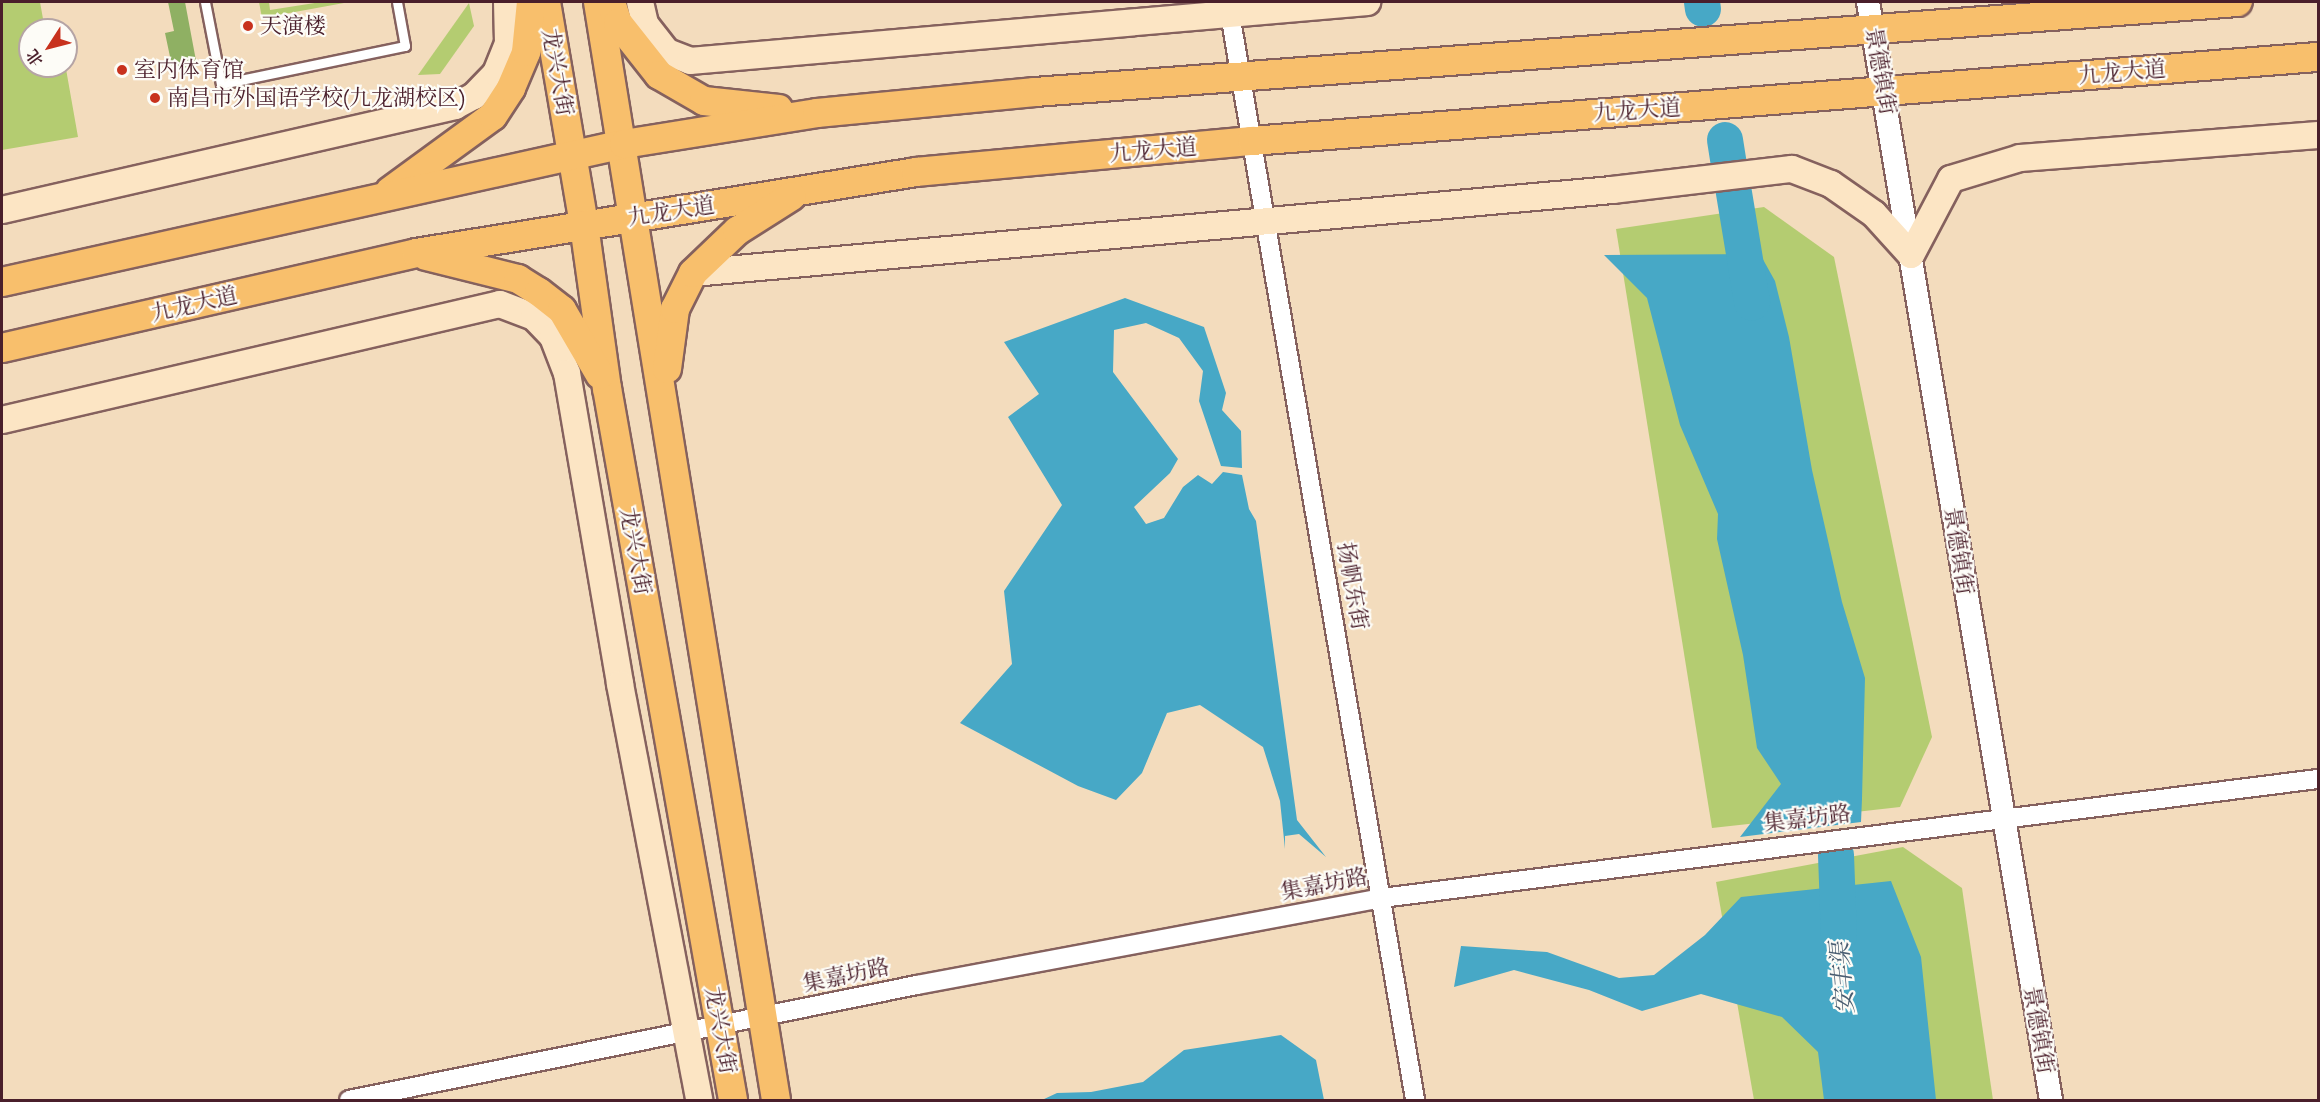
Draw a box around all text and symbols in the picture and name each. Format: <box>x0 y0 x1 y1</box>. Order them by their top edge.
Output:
place label: 天演楼 <box>260 13 326 39</box>
north arrow <box>18 18 78 78</box>
marker: 天演楼 <box>241 19 255 33</box>
street label: 景德镇街 <box>1860 25 1902 117</box>
street label: 龙兴大街 <box>537 26 579 118</box>
text: 北 <box>22 46 47 70</box>
street label: 九龙大道 <box>2077 55 2167 89</box>
place label: 室内体育馆 <box>134 57 244 83</box>
marker: 室内体育馆 <box>115 63 129 77</box>
place label: 南昌市外国语学校(九龙湖校区) <box>167 85 465 111</box>
marker: 南昌市外国语学校(九龙湖校区) <box>148 91 162 105</box>
street label: 九龙大道 <box>1592 94 1682 126</box>
street label: 九龙大道 <box>1108 133 1198 167</box>
street label: 九龙大道 <box>625 191 717 231</box>
street label: 九龙大道 <box>148 281 240 327</box>
street label: 龙兴大街 <box>615 505 657 597</box>
street label: 景德镇街 <box>1939 505 1979 597</box>
street label: 扬帆东街 <box>1332 540 1374 632</box>
street label: 集嘉坊路 <box>1762 800 1852 836</box>
street label: 集嘉坊路 <box>1278 863 1370 905</box>
water label: 安丰渠 <box>1826 941 1860 1015</box>
street label: 集嘉坊路 <box>800 953 892 997</box>
street label: 龙兴大街 <box>700 984 742 1076</box>
street label: 景德镇街 <box>2018 984 2060 1076</box>

